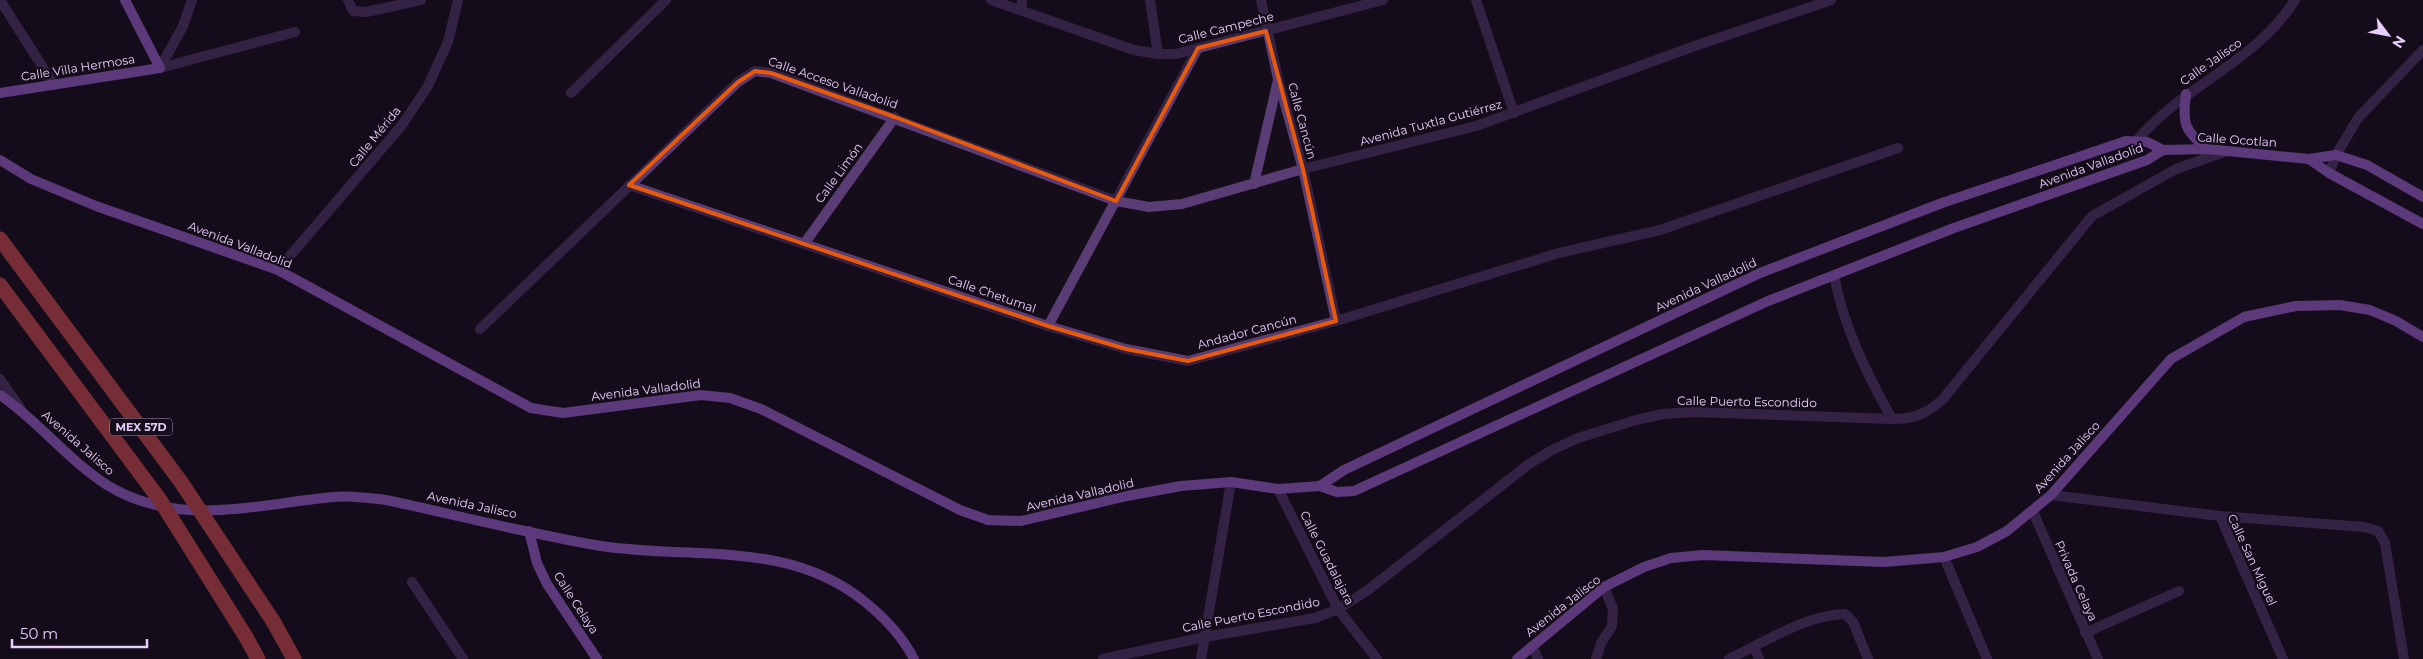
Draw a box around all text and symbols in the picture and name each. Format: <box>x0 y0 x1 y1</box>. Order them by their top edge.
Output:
street label: Calle Campeche <box>1177 8 1275 47</box>
north arrow <box>2363 10 2413 60</box>
text: N <box>2388 32 2410 51</box>
street label: Calle Jalisco <box>2177 35 2244 88</box>
street label: Calle Villa Hermosa <box>20 51 136 84</box>
street label: Calle Acceso Valladolid <box>766 53 900 112</box>
street label: Calle Cancún <box>1285 81 1320 161</box>
street label: Avenida Tuxtla Gutiérrez <box>1358 96 1504 149</box>
street label: Calle Mérida <box>345 103 404 170</box>
street label: Calle Ocotlan <box>2197 129 2277 150</box>
street label: Calle Limón <box>812 140 866 206</box>
street label: Avenida Valladolid <box>2037 140 2145 191</box>
street label: Avenida Valladolid <box>186 218 294 271</box>
street label: Avenida Valladolid <box>1653 254 1759 315</box>
street label: Calle Chetumal <box>946 271 1038 316</box>
street label: Andador Cancún <box>1196 311 1298 352</box>
street label: Avenida Valladolid <box>590 375 702 404</box>
street label: Calle Puerto Escondido <box>1677 393 1817 410</box>
street label: Avenida Jalisco <box>39 407 118 478</box>
road number: MEX 57D <box>110 418 172 436</box>
street label: Avenida Jalisco <box>2031 418 2103 496</box>
street label: Avenida Valladolid <box>1025 475 1135 514</box>
street label: Avenida Jalisco <box>426 488 518 521</box>
street label: Calle Guadalajara <box>1297 508 1358 608</box>
street label: Calle San Miguel <box>2225 512 2280 608</box>
street label: Privada Celaya <box>2052 538 2101 624</box>
street label: Calle Celaya <box>551 569 602 637</box>
street label: Avenida Jalisco <box>1522 572 1603 640</box>
street label: Calle Puerto Escondido <box>1181 594 1321 635</box>
scale bar <box>12 616 148 648</box>
text: 50 m <box>20 624 58 643</box>

